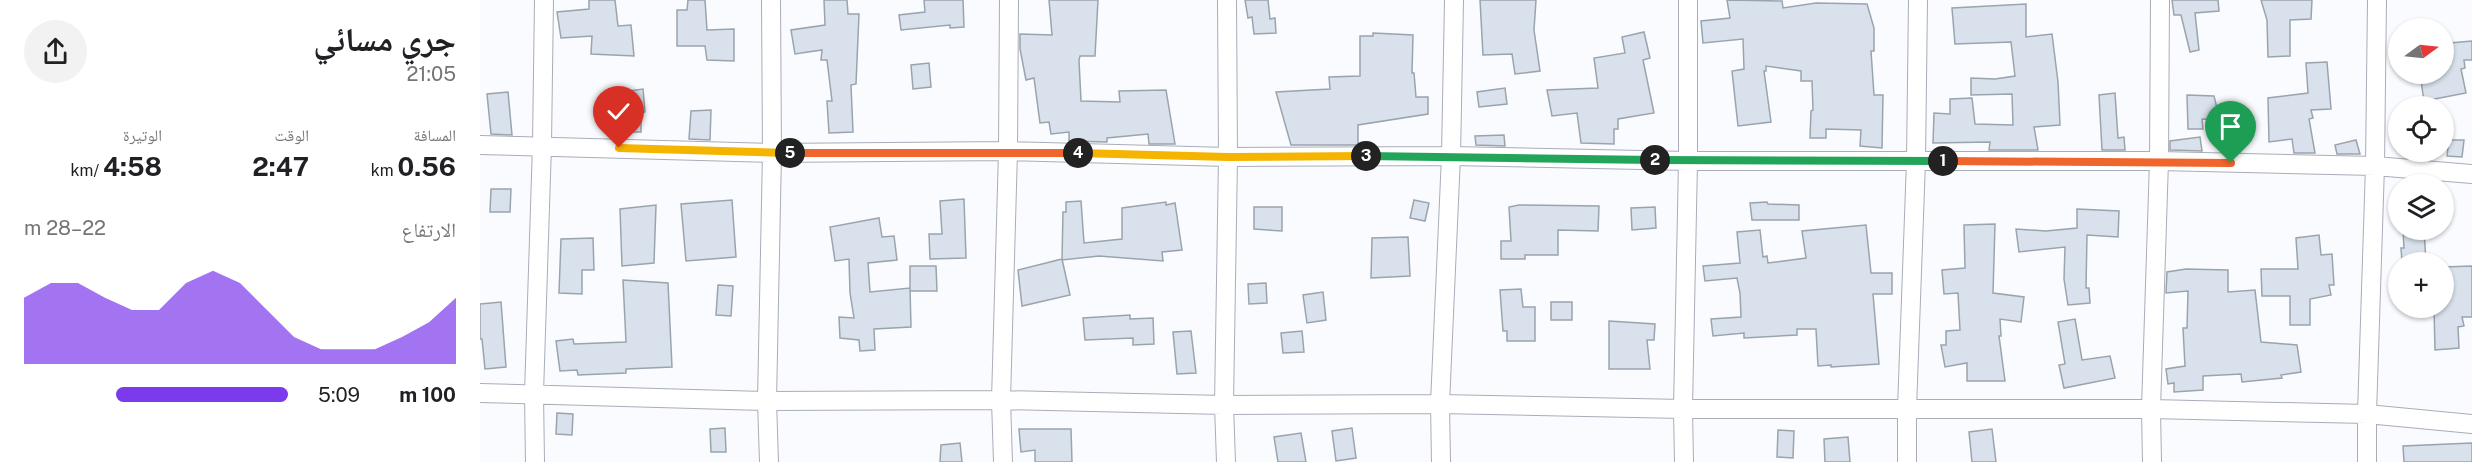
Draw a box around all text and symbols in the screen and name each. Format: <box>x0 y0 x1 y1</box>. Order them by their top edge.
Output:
north arrow <box>2388 18 2454 84</box>
map controls <box>2388 18 2454 318</box>
button: share <box>24 20 87 83</box>
text: جري مسائي <box>313 20 456 58</box>
text: 21:05 <box>406 62 456 86</box>
pin <box>593 86 644 148</box>
icon: check <box>602 95 635 128</box>
button: locate <box>2388 96 2454 162</box>
pin <box>2205 101 2256 163</box>
icon: arrive <box>2214 110 2247 143</box>
text: الوتيرة <box>123 126 162 145</box>
text: الوقت <box>275 126 309 145</box>
text: المسافة <box>414 126 456 145</box>
pin: 5 <box>775 138 805 168</box>
pin: 4 <box>1063 138 1093 168</box>
pin: 3 <box>1351 141 1381 171</box>
text: 5 <box>785 143 795 162</box>
text: 4 <box>1073 143 1083 162</box>
pin: 2 <box>1640 145 1670 175</box>
text: 3 <box>1361 146 1371 165</box>
pin: 1 <box>1928 146 1958 176</box>
text: 2 <box>1650 150 1660 169</box>
text: 4:58 <box>103 151 162 182</box>
text: 2:47 <box>252 151 309 182</box>
text: 0.56 <box>398 151 456 182</box>
text: 1 <box>1940 151 1946 170</box>
text: /km <box>71 161 103 180</box>
text: km <box>371 161 398 180</box>
button: layers <box>2388 174 2454 240</box>
text: 22–28 m <box>24 216 106 240</box>
text: الارتفاع <box>401 218 456 242</box>
button: + <box>2388 252 2454 318</box>
text: 5:09 <box>318 383 360 407</box>
text: 100 m <box>399 383 456 407</box>

